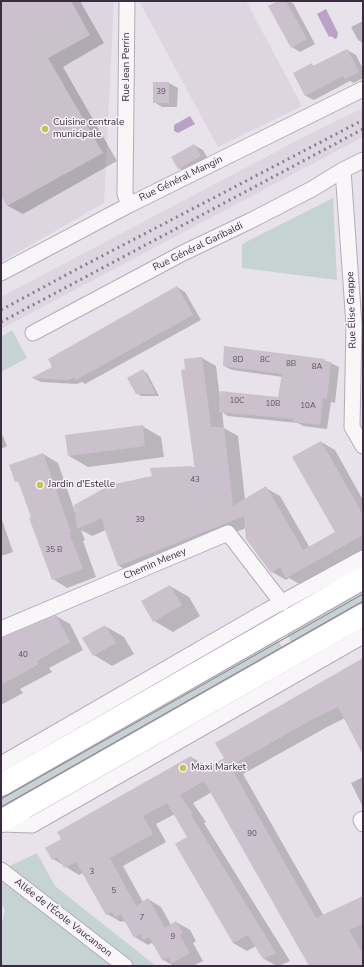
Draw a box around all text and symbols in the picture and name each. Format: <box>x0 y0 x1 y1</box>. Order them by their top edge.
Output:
street label: Rue Jean Perrin <box>121 33 133 101</box>
house number: 39 <box>156 87 166 97</box>
place label: Cuisine centrale municipale <box>53 117 124 140</box>
marker: Cuisine centrale municipale <box>40 124 50 134</box>
street label: Rue Général Mangin <box>137 154 225 204</box>
street label: Rue Général Garibaldi <box>151 220 245 274</box>
street label: Rue Élise Grappe <box>345 271 359 349</box>
house number: 8D <box>233 355 243 365</box>
house number: 8C <box>260 355 270 365</box>
house number: 8B <box>286 359 296 369</box>
house number: 8A <box>312 362 322 372</box>
house number: 10C <box>230 396 244 406</box>
house number: 10B <box>265 399 281 409</box>
house number: 10A <box>300 401 316 411</box>
house number: 43 <box>190 475 200 485</box>
place label: Jardin d'Estelle <box>48 479 115 491</box>
marker: Jardin d'Estelle <box>35 480 45 490</box>
house number: 39 <box>135 515 145 525</box>
house number: 35 B <box>45 545 63 555</box>
street label: Chemin Meney <box>122 545 188 583</box>
house number: 40 <box>18 650 28 660</box>
place label: Maxi Market <box>191 762 246 774</box>
marker: Maxi Market <box>178 763 188 773</box>
house number: 90 <box>247 829 257 839</box>
house number: 3 <box>90 867 94 877</box>
street label: Allée de l'École Vaucanson <box>12 876 114 960</box>
house number: 5 <box>112 886 116 896</box>
house number: 7 <box>140 913 144 923</box>
house number: 9 <box>171 932 175 942</box>

